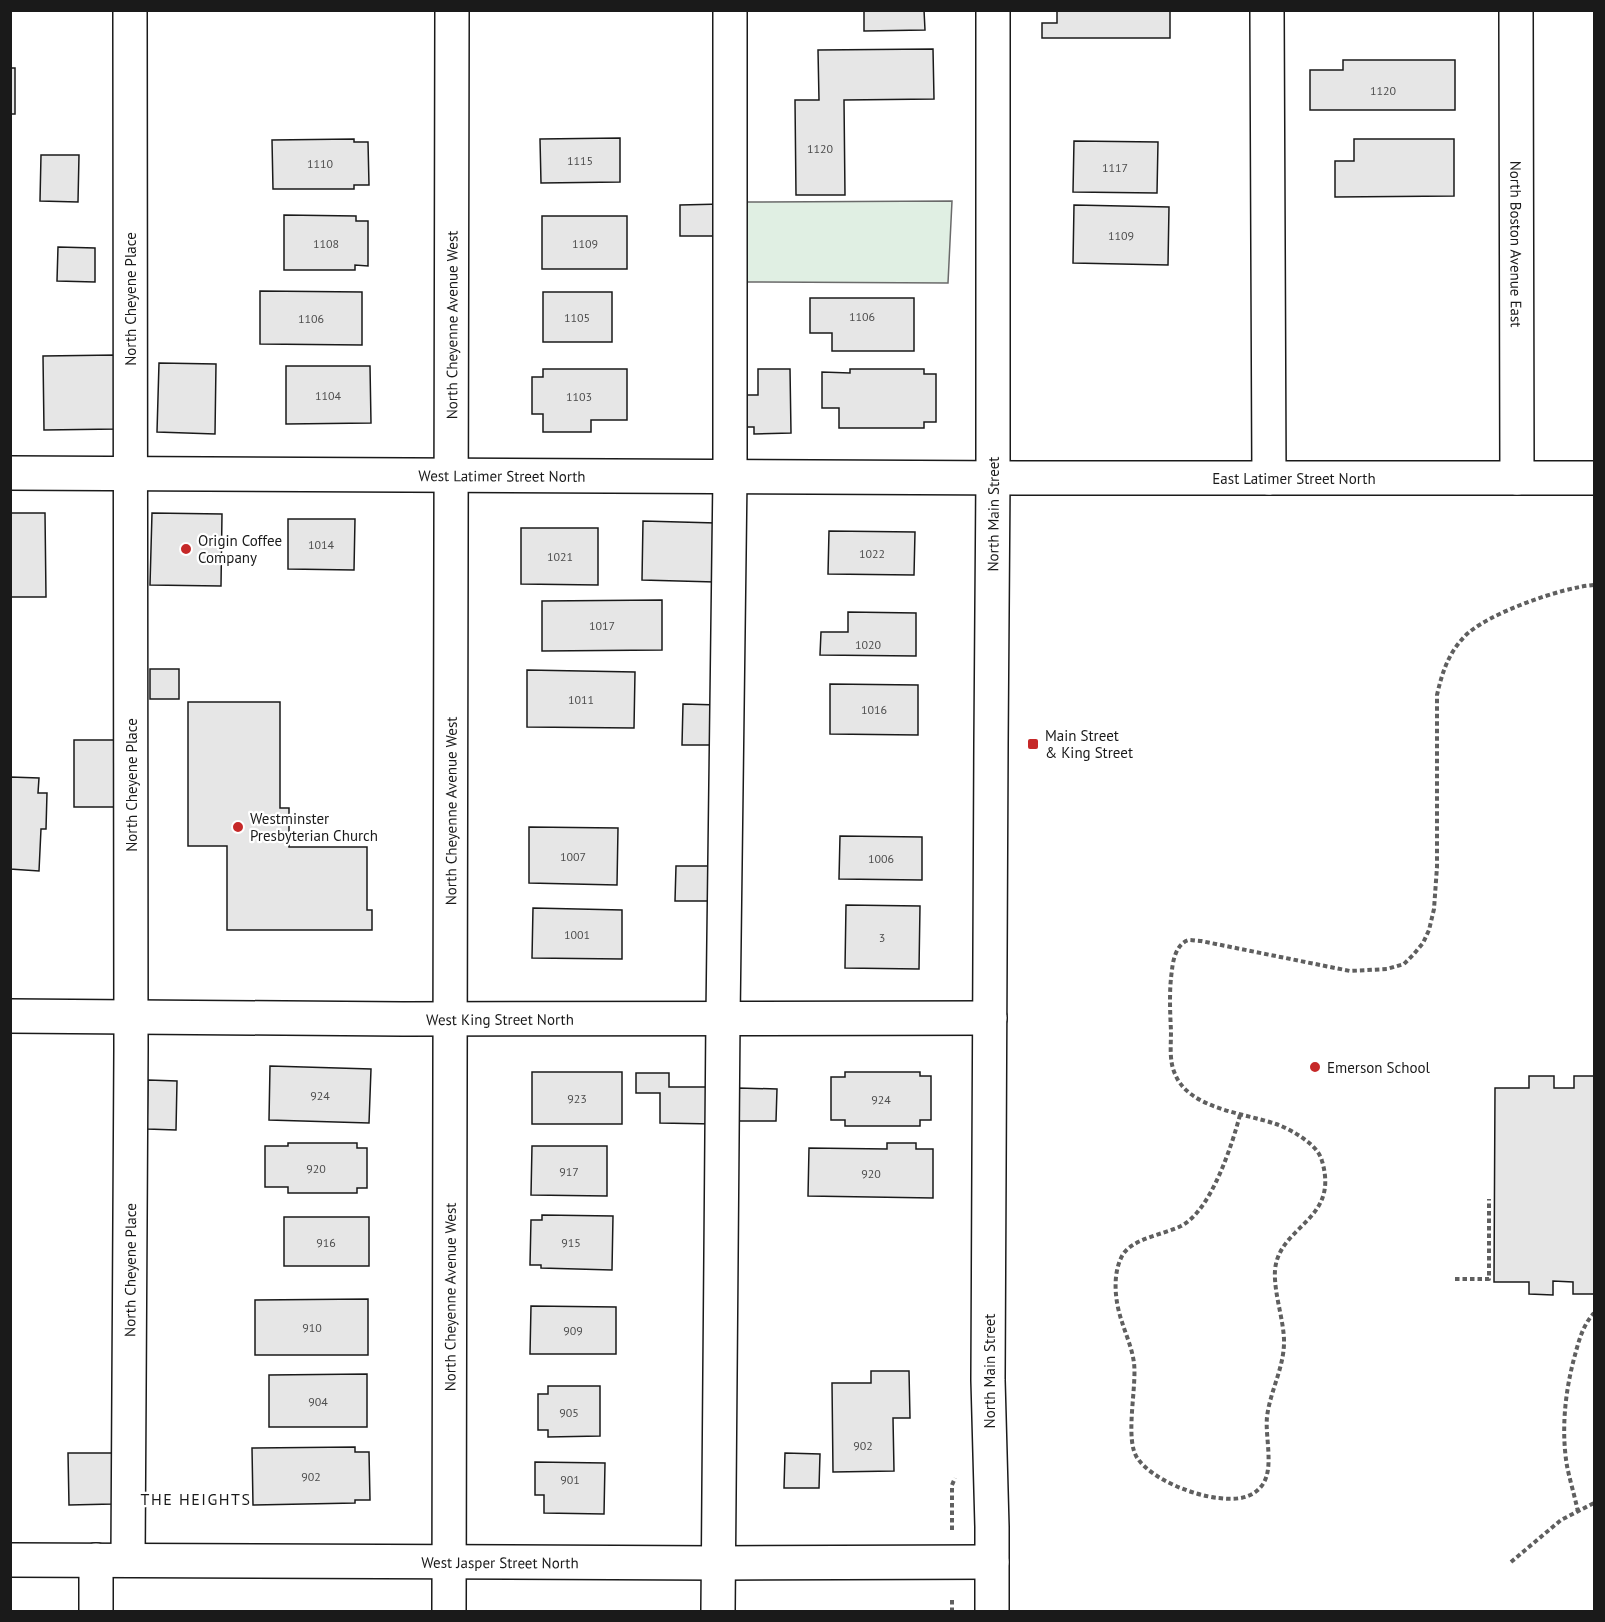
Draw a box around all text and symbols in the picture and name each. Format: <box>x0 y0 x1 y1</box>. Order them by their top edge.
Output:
house number: 1120 <box>1370 83 1397 98</box>
house number: 1120 <box>807 141 834 156</box>
house number: 1115 <box>567 153 593 168</box>
house number: 1110 <box>307 156 334 171</box>
house number: 1117 <box>1102 160 1128 175</box>
street label: North Boston Avenue East <box>1507 161 1526 327</box>
house number: 1109 <box>1108 228 1134 243</box>
street label: North Cheyenne Avenue West <box>442 231 461 419</box>
street label: North Cheyene Place <box>121 232 140 366</box>
house number: 1108 <box>313 236 339 251</box>
house number: 1109 <box>572 236 598 251</box>
house number: 1106 <box>849 309 875 324</box>
house number: 1105 <box>564 310 590 325</box>
house number: 1106 <box>298 311 324 326</box>
house number: 1104 <box>315 388 342 403</box>
house number: 1103 <box>566 389 592 404</box>
street label: North Main Street <box>983 457 1003 572</box>
street label: West Latimer Street North <box>418 465 586 485</box>
street label: East Latimer Street North <box>1212 469 1376 488</box>
place label: Origin Coffee Company <box>198 531 282 567</box>
house number: 1014 <box>308 537 335 552</box>
marker: Origin Coffee Company <box>179 542 193 556</box>
house number: 1022 <box>859 546 885 561</box>
house number: 1021 <box>547 549 573 564</box>
house number: 1017 <box>589 618 615 633</box>
house number: 1020 <box>855 637 882 652</box>
house number: 1011 <box>568 692 594 707</box>
house number: 1016 <box>861 702 887 717</box>
street label: North Cheyenne Avenue West <box>441 717 460 905</box>
street label: North Cheyene Place <box>122 718 141 852</box>
place label: Main Street & King Street <box>1045 726 1133 762</box>
marker: Main Street & King Street <box>1026 737 1040 751</box>
place label: Westminster Presbyterian Church <box>250 809 378 845</box>
marker: Westminster Presbyterian Church <box>231 820 245 834</box>
house number: 1007 <box>560 849 586 864</box>
house number: 1006 <box>868 851 894 866</box>
house number: 1001 <box>564 927 590 942</box>
house number: 3 <box>879 930 885 945</box>
street label: West King Street North <box>426 1009 574 1028</box>
place label: Emerson School <box>1327 1058 1431 1077</box>
marker: Emerson School <box>1308 1060 1322 1074</box>
house number: 924 <box>310 1088 330 1103</box>
house number: 923 <box>567 1091 587 1106</box>
house number: 924 <box>871 1092 891 1107</box>
house number: 920 <box>306 1161 326 1176</box>
house number: 917 <box>559 1164 579 1179</box>
house number: 920 <box>861 1166 881 1181</box>
street label: North Cheyene Place <box>120 1203 140 1337</box>
street label: North Cheyenne Avenue West <box>440 1203 459 1391</box>
house number: 916 <box>316 1235 336 1250</box>
house number: 915 <box>561 1235 581 1250</box>
street label: North Main Street <box>980 1314 999 1428</box>
house number: 910 <box>302 1320 322 1335</box>
house number: 909 <box>563 1323 583 1338</box>
house number: 904 <box>308 1394 328 1409</box>
house number: 905 <box>559 1405 579 1420</box>
house number: 902 <box>853 1438 873 1453</box>
house number: 902 <box>301 1469 321 1484</box>
house number: 901 <box>560 1472 580 1487</box>
district label: THE HEIGHTS <box>141 1489 251 1509</box>
street label: West Jasper Street North <box>421 1552 579 1572</box>

